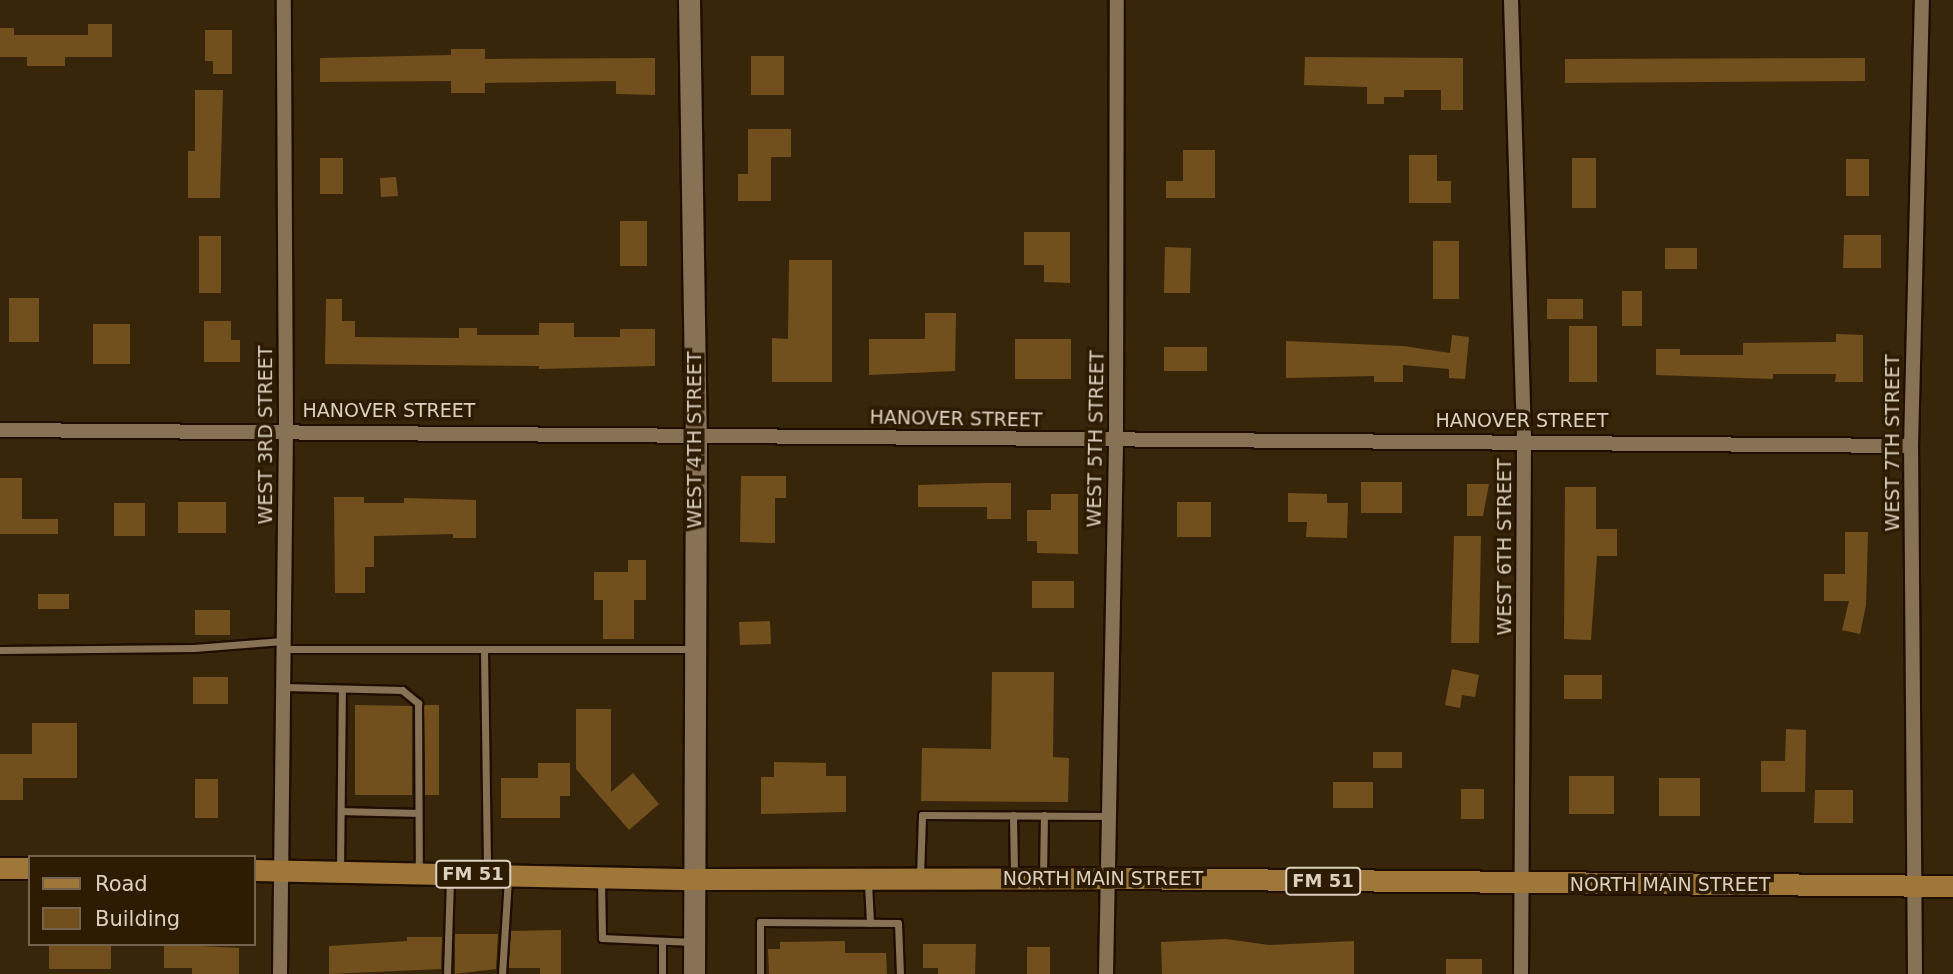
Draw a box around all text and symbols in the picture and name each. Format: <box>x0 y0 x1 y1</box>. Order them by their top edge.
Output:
street label: WEST 3RD STREET <box>255 346 277 524</box>
street label: WEST 5TH STREET <box>1083 350 1109 528</box>
street label: WEST 4TH STREET <box>684 351 706 529</box>
street label: WEST 7TH STREET <box>1882 354 1904 532</box>
street label: HANOVER STREET <box>303 400 475 422</box>
street label: HANOVER STREET <box>869 406 1043 432</box>
street label: HANOVER STREET <box>1436 410 1608 432</box>
street label: WEST 6TH STREET <box>1494 458 1516 636</box>
legend <box>28 855 256 946</box>
road number: FM 51 <box>434 860 512 888</box>
road number: FM 51 <box>1284 866 1362 896</box>
street label: NORTH MAIN STREET <box>1003 868 1203 890</box>
text: Road <box>95 872 148 896</box>
street label: NORTH MAIN STREET <box>1570 874 1770 896</box>
text: Building <box>95 907 180 931</box>

